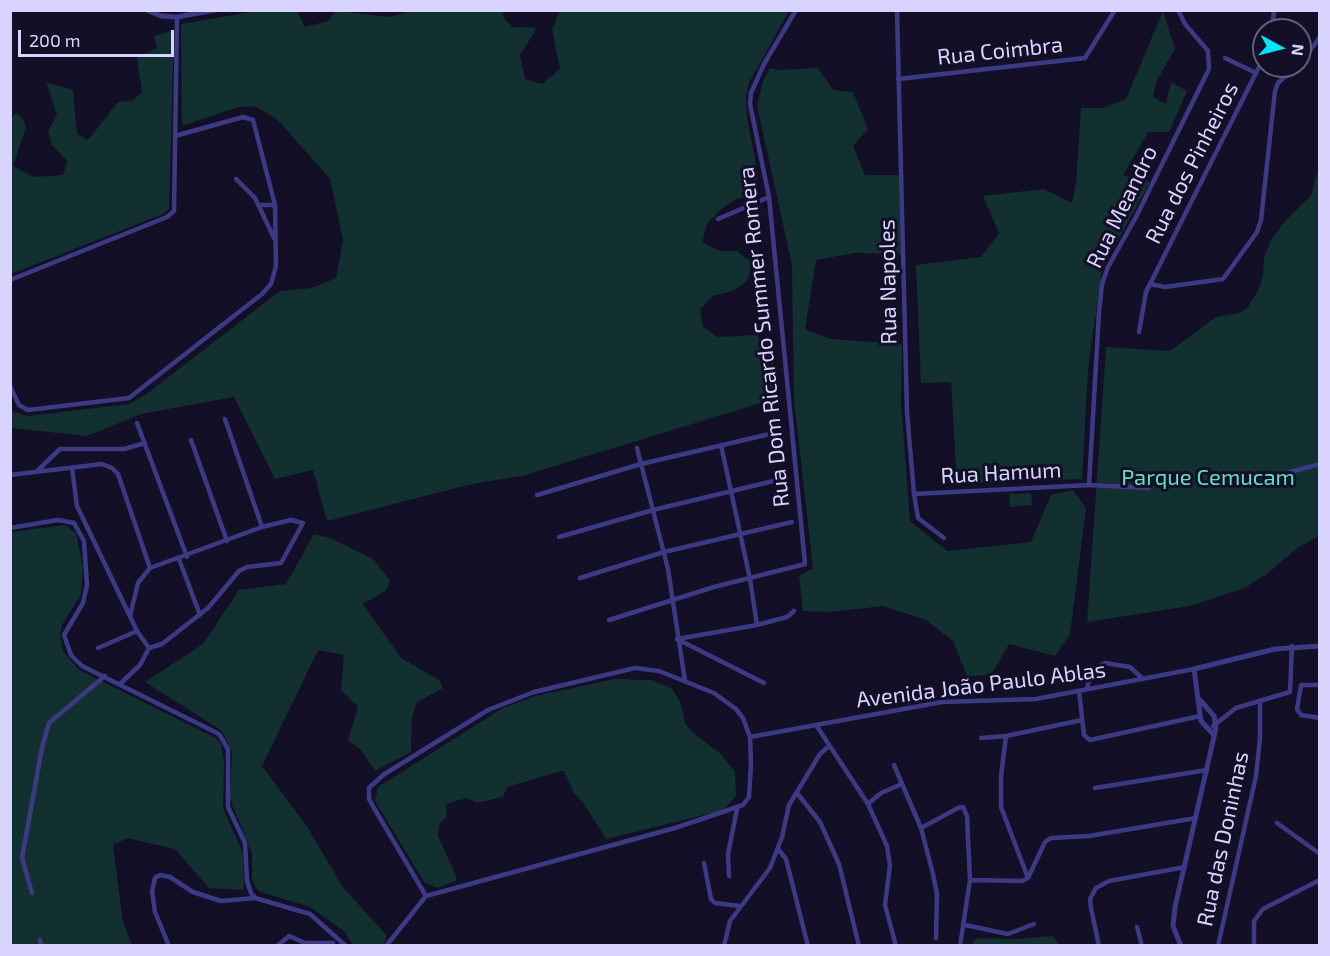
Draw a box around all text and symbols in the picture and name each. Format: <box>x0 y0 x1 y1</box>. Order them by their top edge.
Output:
scale bar <box>21 18 177 56</box>
north arrow <box>1252 18 1312 78</box>
text: 200 m <box>29 29 81 51</box>
street label: Rua Coimbra <box>936 31 1064 71</box>
text: N <box>1288 43 1309 57</box>
street label: Rua dos Pinheiros <box>1140 78 1244 248</box>
street label: Rua Meandro <box>1081 142 1163 272</box>
street label: Rua Dom Ricardo Summer Romera <box>733 166 795 508</box>
street label: Rua Napoles <box>874 219 902 345</box>
street label: Rua Hamum <box>940 457 1062 489</box>
park label: Parque Cemucam <box>1121 465 1295 491</box>
street label: Avenida João Paulo Ablas <box>855 657 1107 713</box>
street label: Rua das Doninhas <box>1192 749 1254 929</box>

